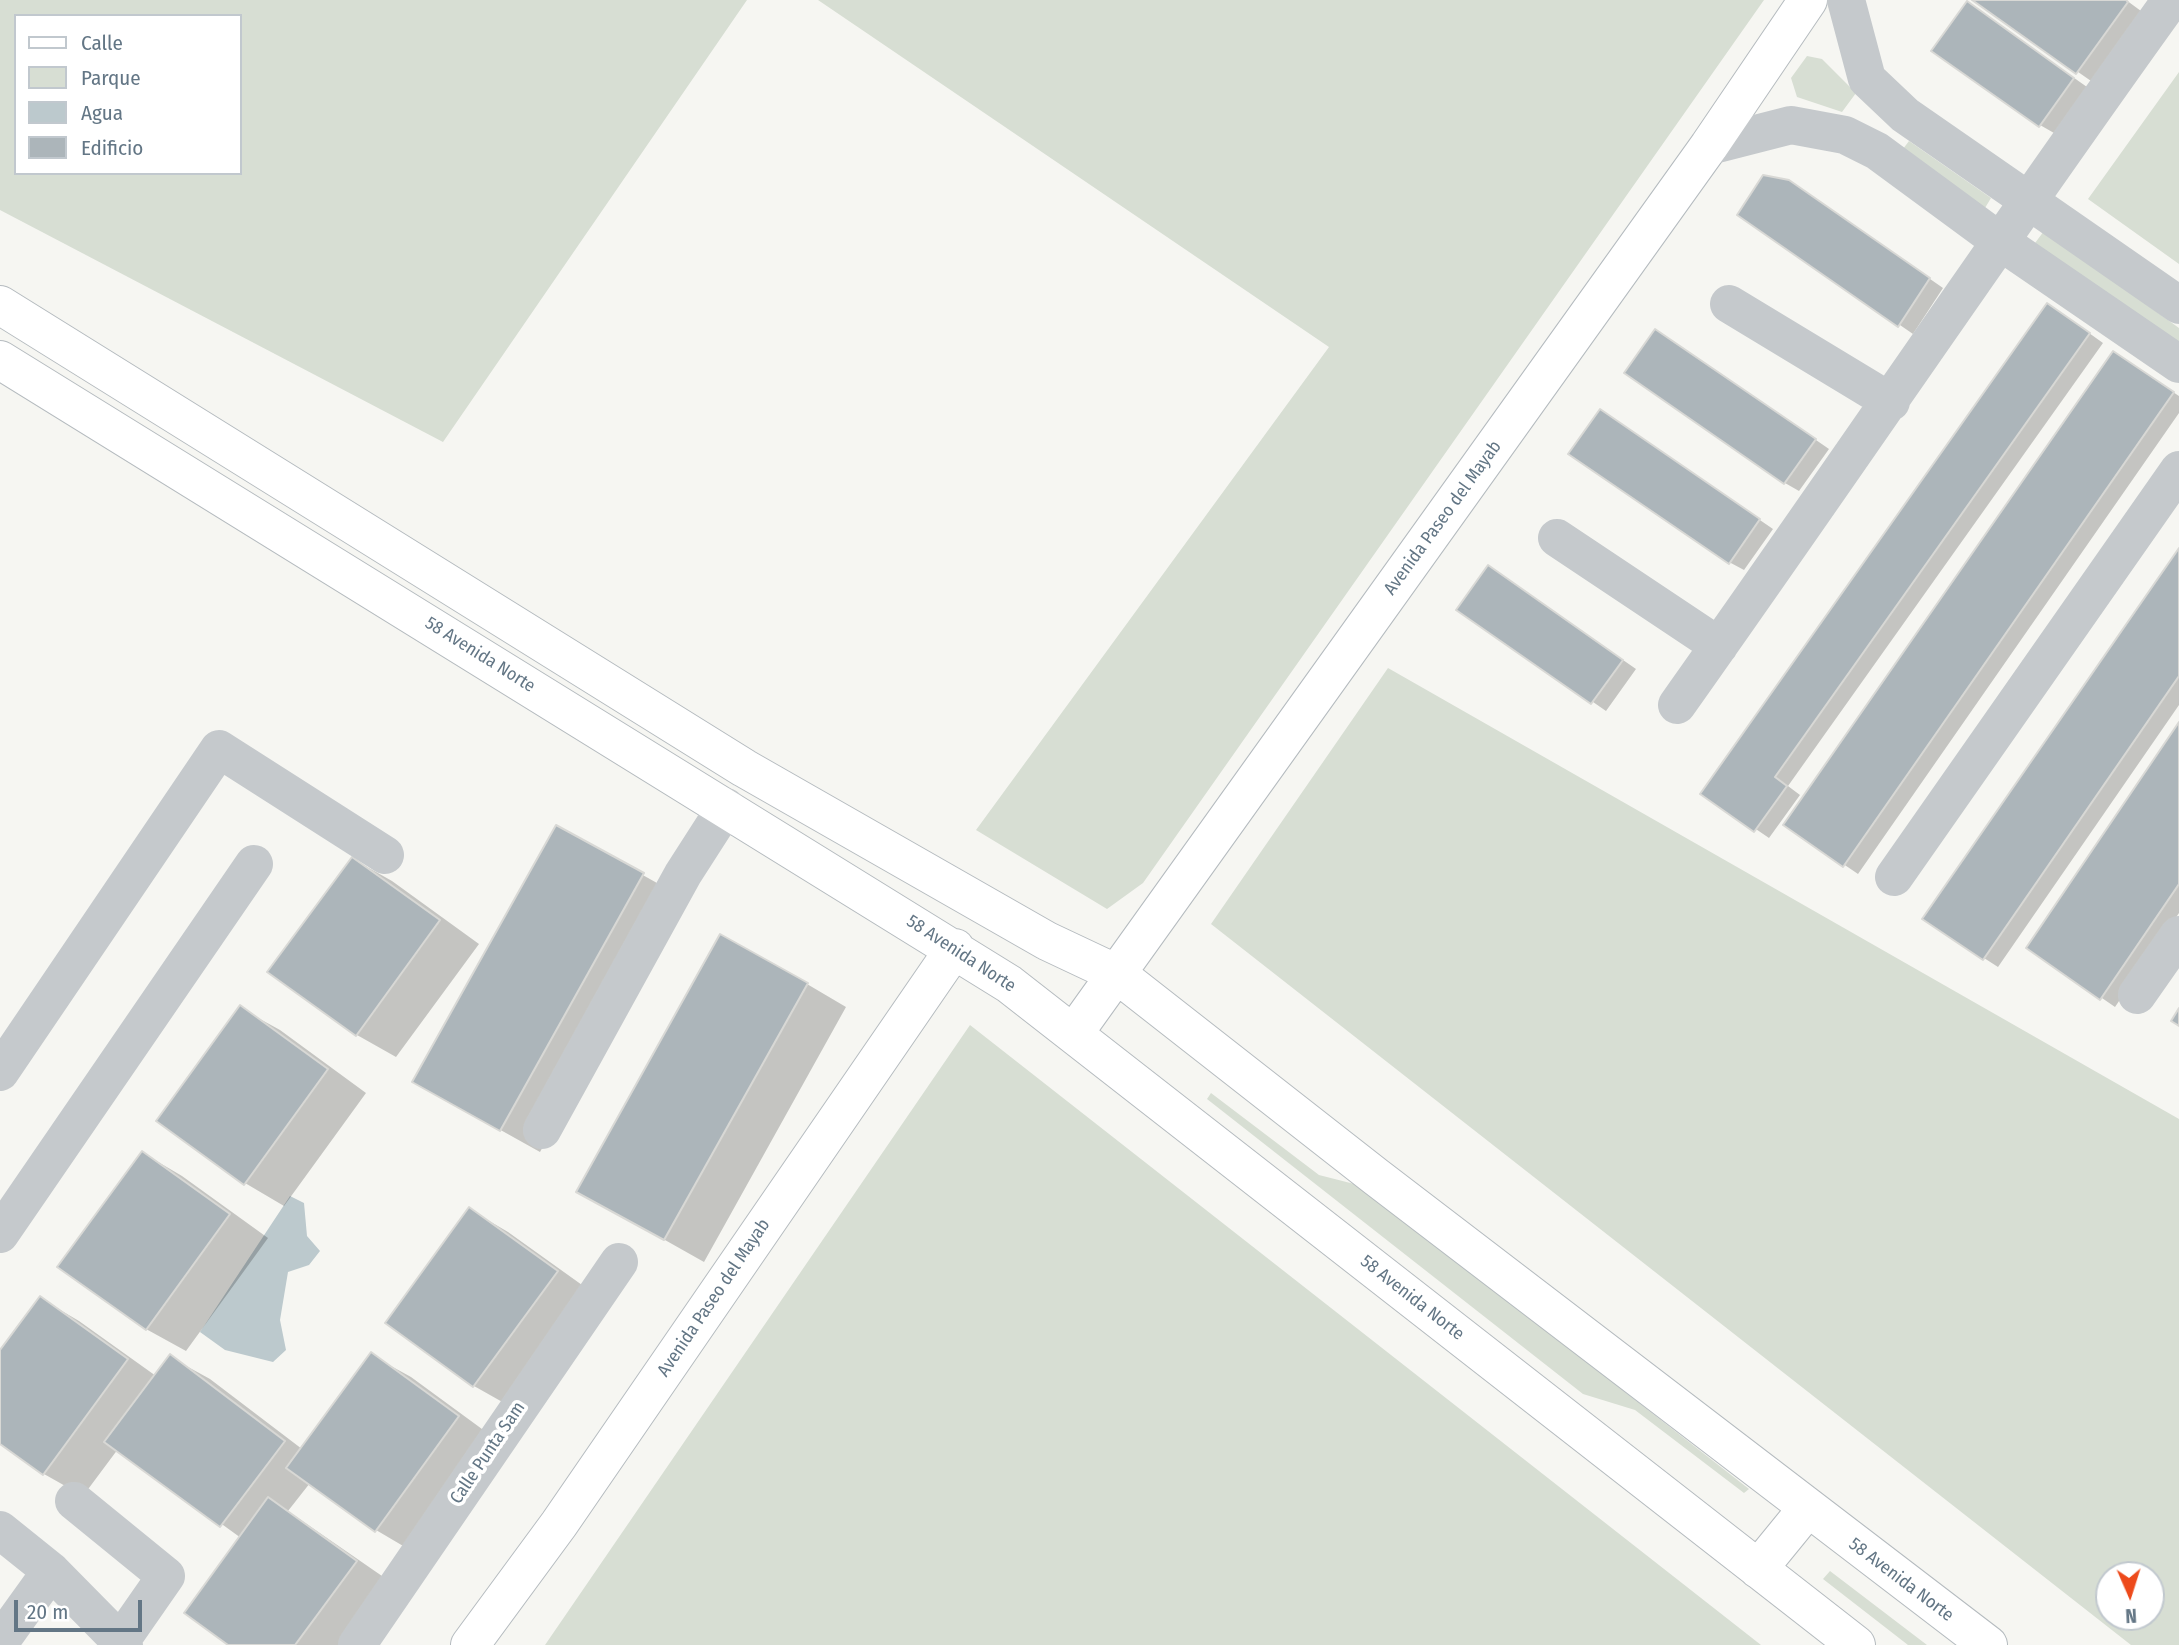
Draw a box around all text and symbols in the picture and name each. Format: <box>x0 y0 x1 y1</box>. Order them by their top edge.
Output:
legend <box>14 14 242 175</box>
text: Calle <box>81 30 123 56</box>
text: Parque <box>81 65 141 91</box>
text: Agua <box>81 100 123 126</box>
text: Edificio <box>81 135 143 161</box>
street label: Avenida Paseo del Mayab <box>1380 437 1506 599</box>
street label: 58 Avenida Norte <box>421 613 539 697</box>
street label: 58 Avenida Norte <box>902 911 1020 997</box>
street label: Avenida Paseo del Mayab <box>653 1215 775 1381</box>
street label: 58 Avenida Norte <box>1356 1251 1468 1345</box>
street label: Calle Punta Sam <box>446 1398 530 1508</box>
street label: 58 Avenida Norte <box>1844 1534 1958 1626</box>
north arrow <box>2095 1561 2165 1631</box>
scale bar <box>18 1586 145 1630</box>
text: 20 m <box>27 1599 68 1625</box>
text: N <box>2125 1604 2137 1627</box>

